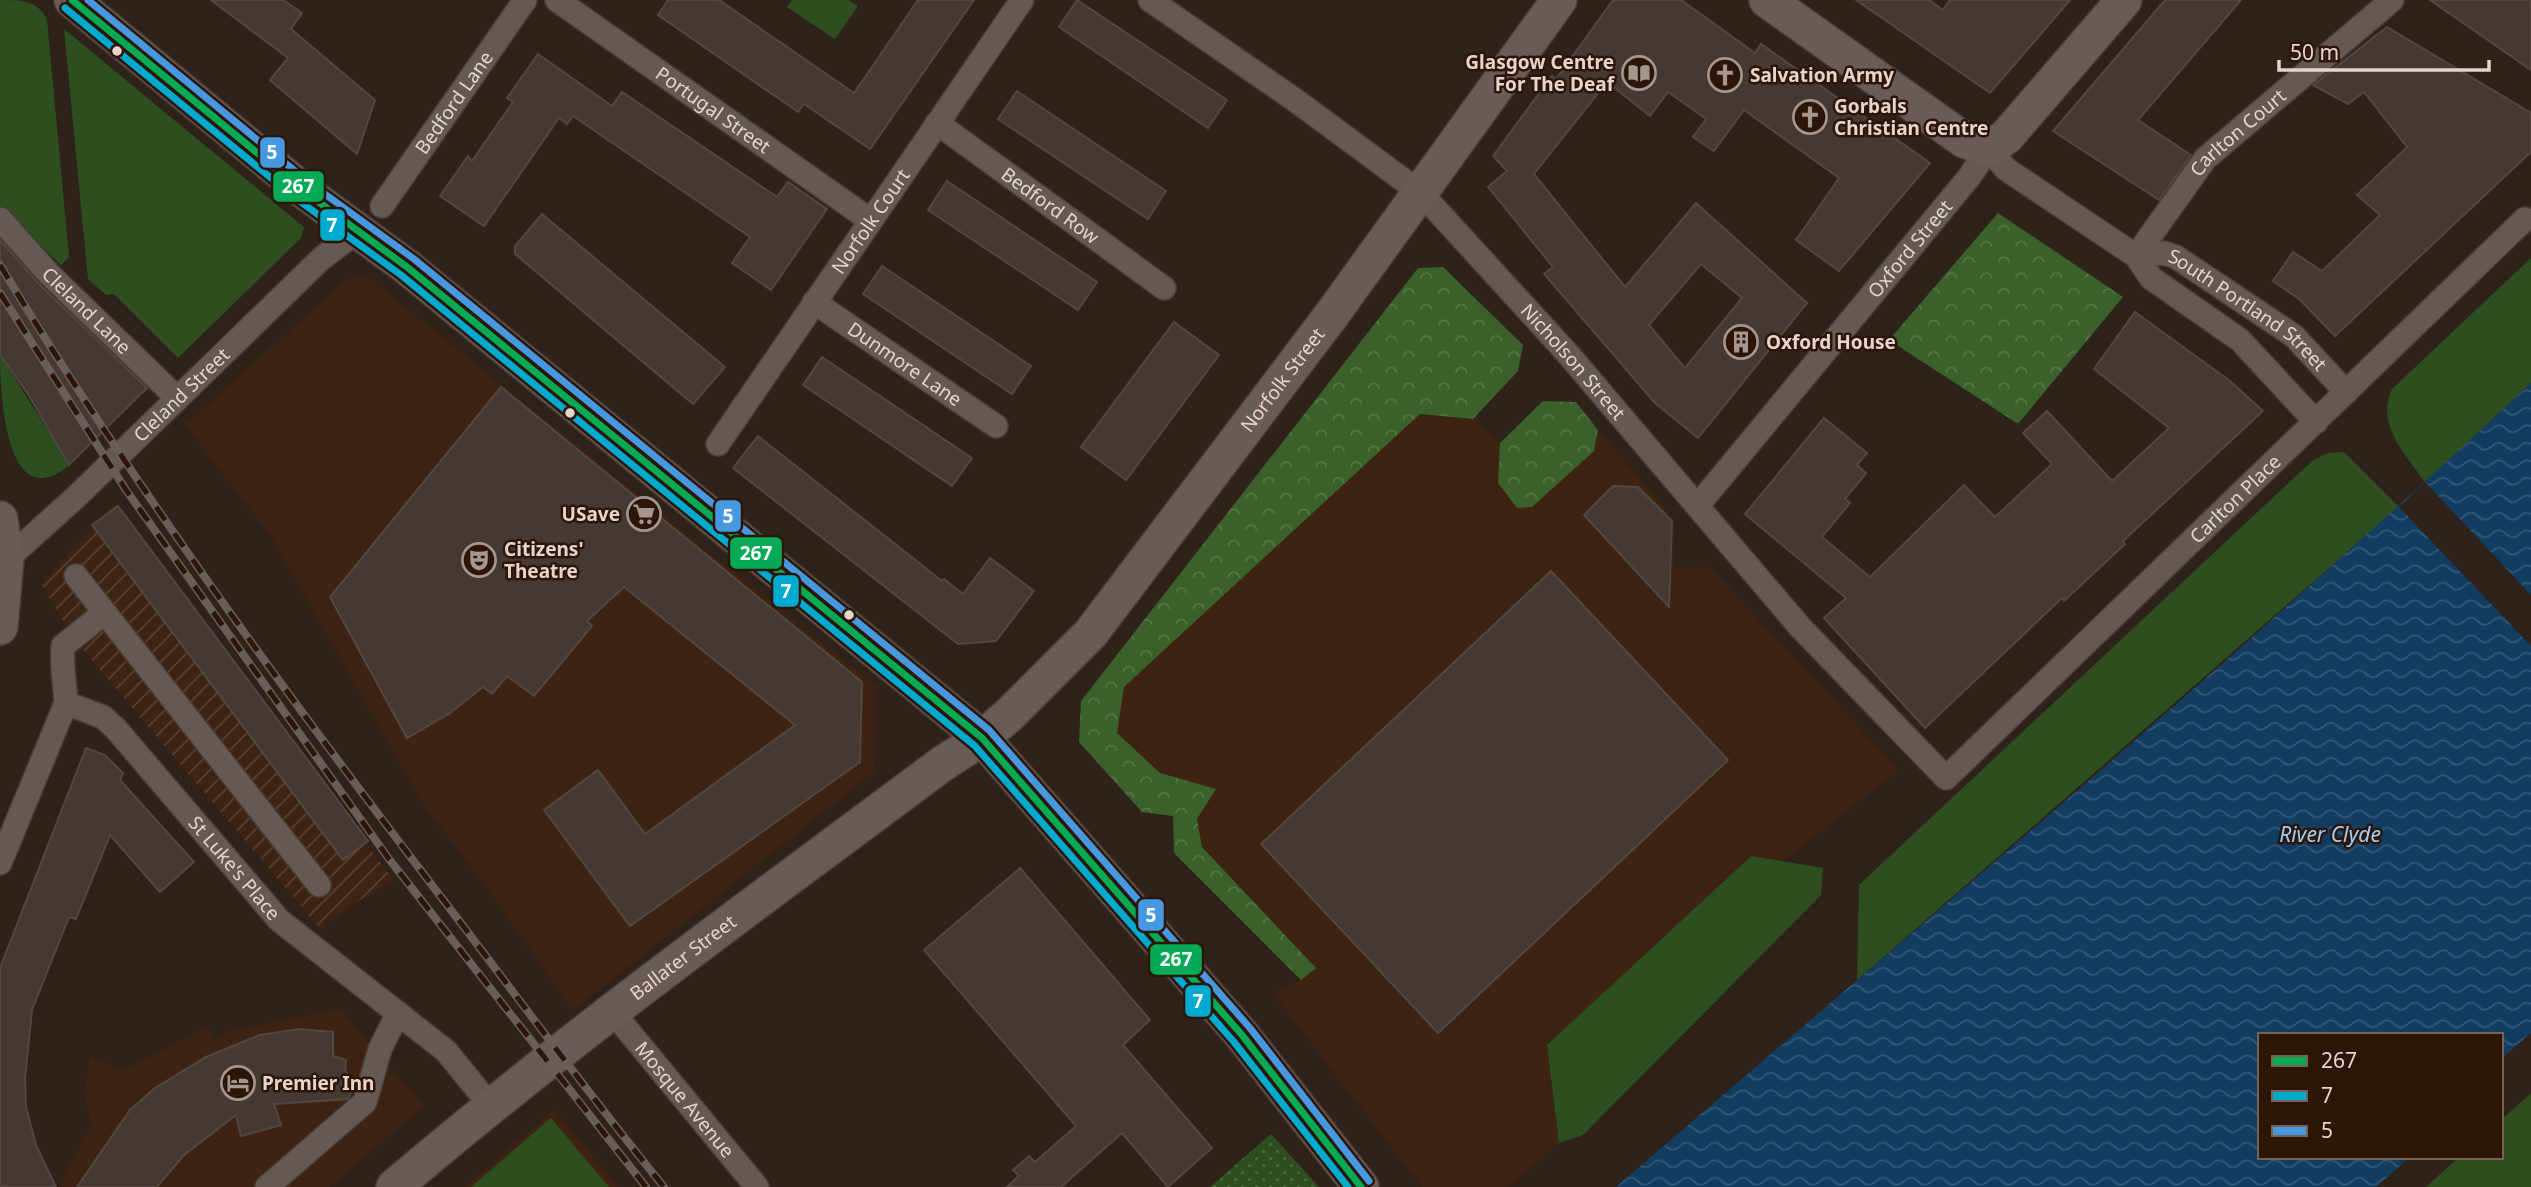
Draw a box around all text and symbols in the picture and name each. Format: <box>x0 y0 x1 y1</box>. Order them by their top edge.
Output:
scale bar <box>2279 28 2489 72</box>
text: 50 m <box>2290 38 2339 66</box>
unlabelled marker <box>110 44 124 58</box>
street label: Bedford Lane <box>409 46 499 159</box>
place label: Glasgow Centre For The Deaf <box>1465 49 1616 97</box>
library icon: Glasgow Centre For The Deaf <box>1620 54 1658 92</box>
church icon: Salvation Army <box>1706 56 1744 94</box>
street label: Portugal Street <box>651 60 776 159</box>
place label: Salvation Army <box>1750 62 1894 88</box>
street label: Carlton Court <box>2184 83 2291 181</box>
place label: Gorbals Christian Centre <box>1834 93 1988 141</box>
church icon: Gorbals Christian Centre <box>1791 98 1829 136</box>
line badge: 5 <box>259 136 286 169</box>
text: 5 <box>267 139 277 165</box>
street label: Bedford Row <box>996 161 1104 250</box>
street label: Norfolk Court <box>825 163 916 279</box>
line badge: 267 <box>272 170 325 203</box>
text: 267 <box>282 173 314 199</box>
street label: Oxford Street <box>1862 194 1958 303</box>
line badge: 7 <box>319 208 346 242</box>
text: 7 <box>327 212 338 238</box>
street label: South Portland Street <box>2165 243 2333 377</box>
street label: Cleland Lane <box>36 261 137 360</box>
street label: Nicholson Street <box>1515 298 1632 426</box>
street label: Dunmore Lane <box>843 316 967 412</box>
street label: Norfolk Street <box>1234 322 1331 437</box>
building icon: Oxford House <box>1722 323 1760 361</box>
place label: Oxford House <box>1766 329 1896 355</box>
street label: Cleland Street <box>127 342 235 448</box>
unlabelled marker <box>563 406 577 420</box>
street label: Carlton Place <box>2184 449 2286 549</box>
supermarket icon: USave <box>625 495 663 533</box>
line badge: 5 <box>714 499 742 533</box>
place label: USave <box>562 501 620 527</box>
text: 5 <box>723 503 733 529</box>
place label: Citizens' Theatre <box>504 536 583 584</box>
line badge: 267 <box>729 536 783 570</box>
text: 267 <box>740 540 772 566</box>
theatre icon: Citizens' Theatre <box>460 541 498 579</box>
line badge: 7 <box>772 574 800 608</box>
text: 7 <box>781 578 792 604</box>
unlabelled marker <box>842 608 856 622</box>
street label: St Luke's Place <box>183 810 287 926</box>
water label: River Clyde <box>2279 820 2381 848</box>
line badge: 5 <box>1137 898 1165 932</box>
text: 5 <box>1146 902 1156 928</box>
street label: Ballater Street <box>624 909 741 1006</box>
line badge: 267 <box>1149 943 1203 976</box>
text: 267 <box>1160 946 1192 972</box>
line badge: 7 <box>1184 984 1212 1018</box>
text: 7 <box>1193 988 1204 1014</box>
legend <box>2258 1033 2503 1159</box>
street label: Mosque Avenue <box>629 1036 741 1163</box>
text: 267 <box>2321 1046 2357 1074</box>
hotel icon: Premier Inn <box>219 1064 257 1102</box>
place label: Premier Inn <box>262 1070 374 1096</box>
text: 7 <box>2321 1081 2333 1109</box>
text: 5 <box>2321 1116 2333 1144</box>

